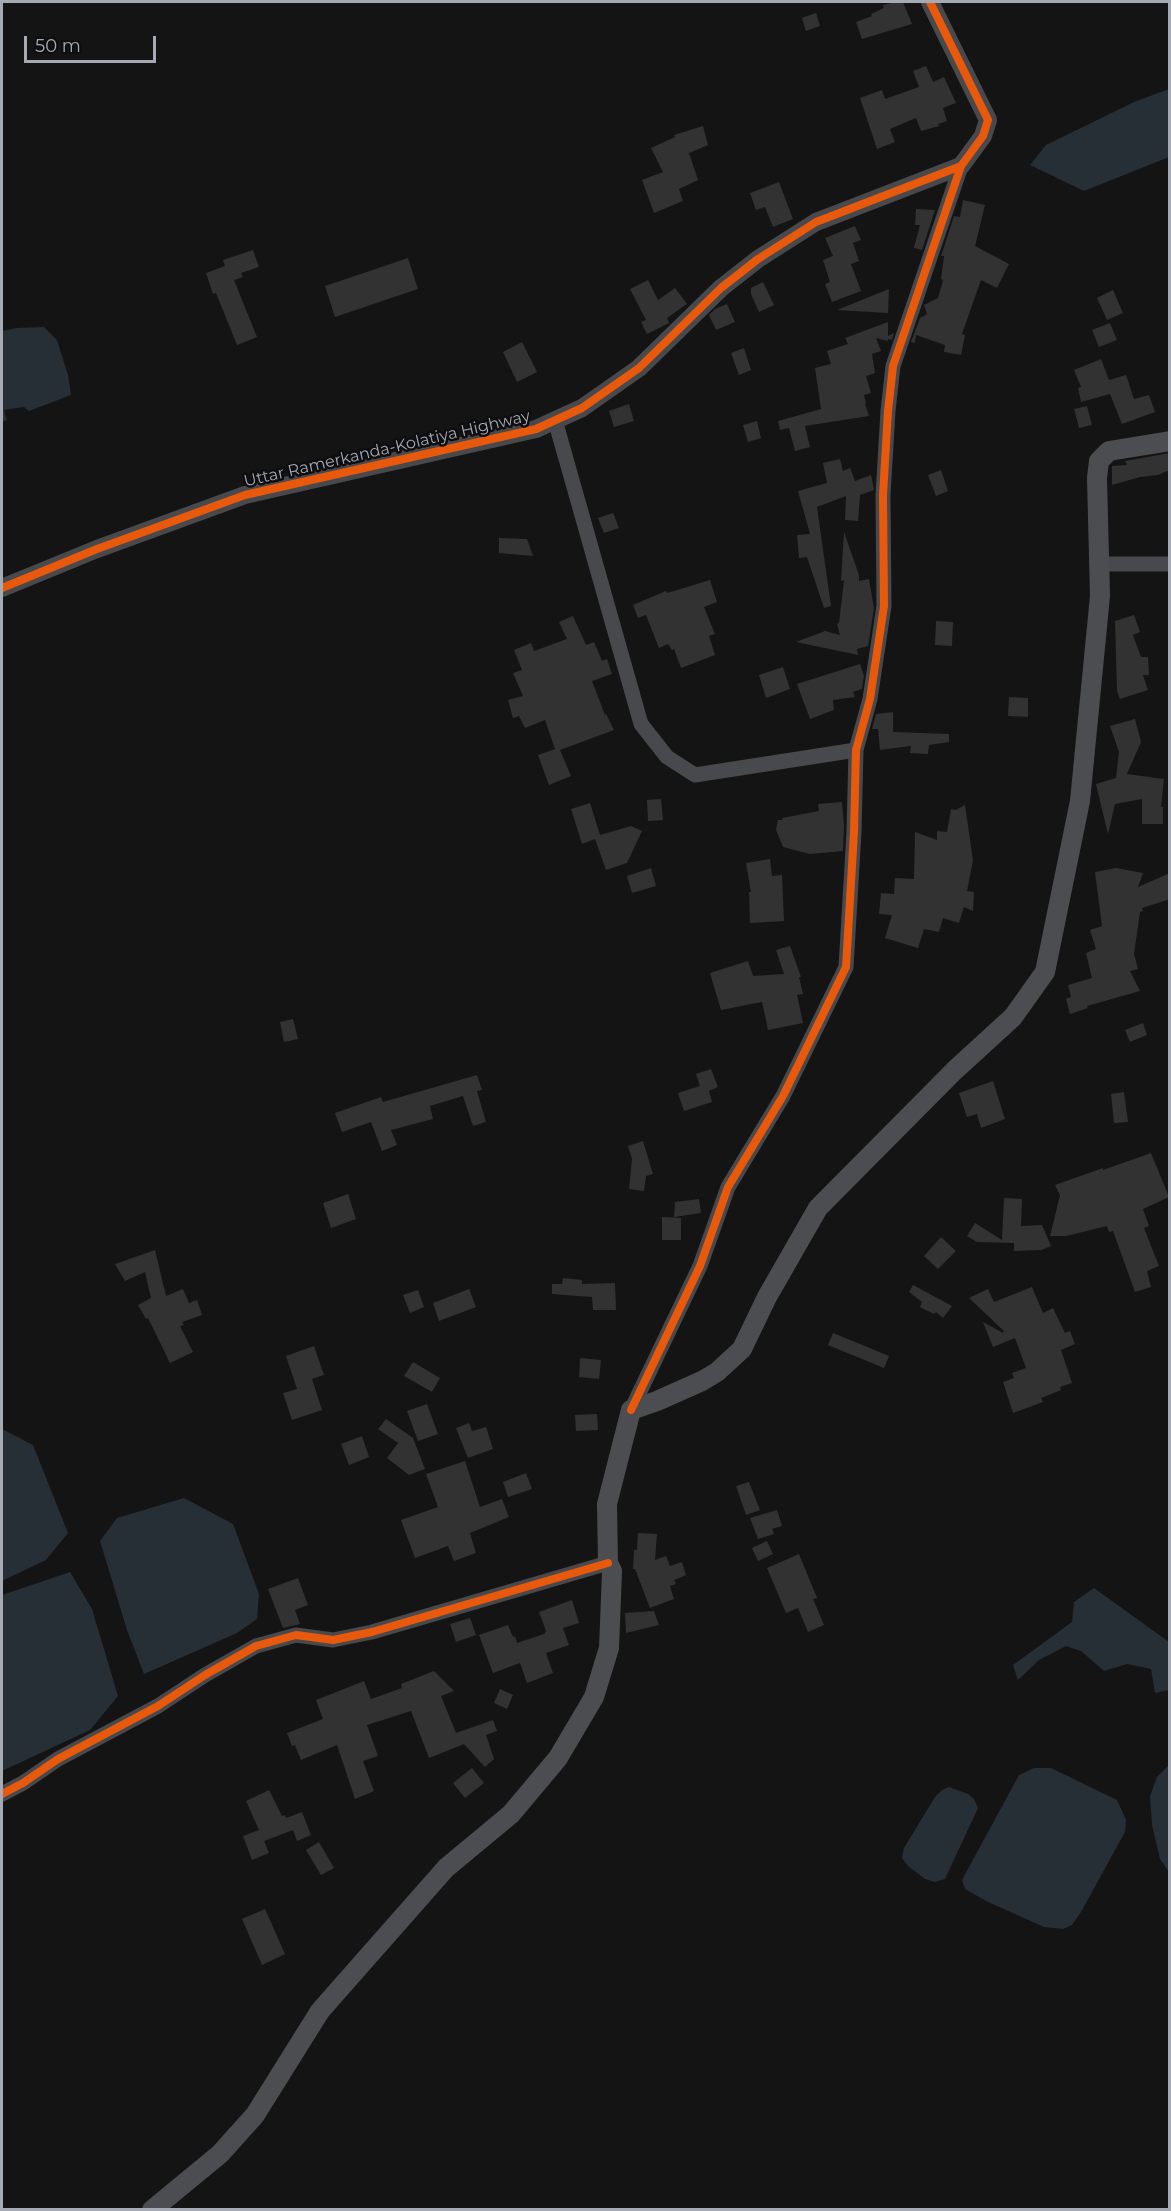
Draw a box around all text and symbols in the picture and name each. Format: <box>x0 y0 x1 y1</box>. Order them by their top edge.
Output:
scale bar <box>27 24 159 62</box>
text: 50 m <box>35 35 81 57</box>
street label: Uttar Ramerkanda-Kolatiya Highway <box>242 407 532 491</box>

